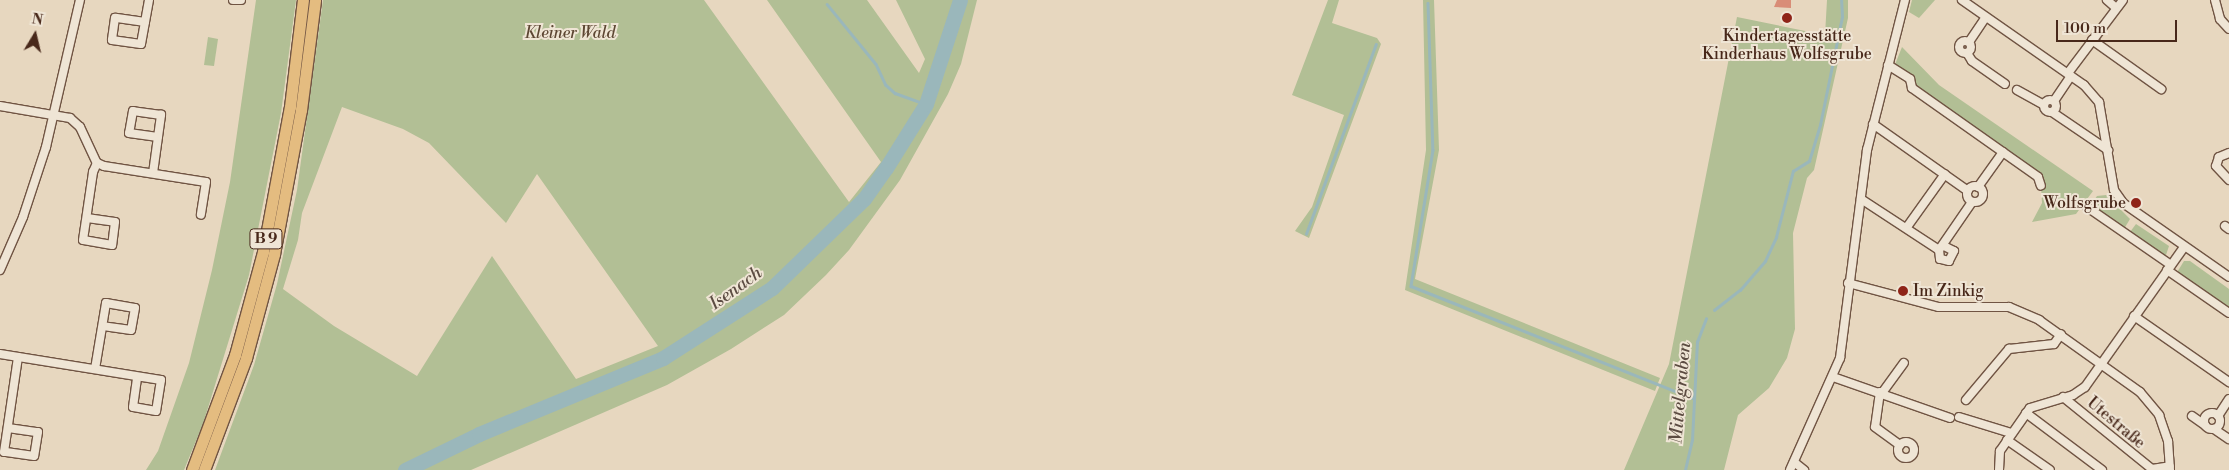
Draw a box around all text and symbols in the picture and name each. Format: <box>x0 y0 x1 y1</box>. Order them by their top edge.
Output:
north arrow <box>10 10 60 60</box>
text: N <box>30 10 44 30</box>
scale bar <box>2059 10 2180 42</box>
marker: Kindertagesstätte Kinderhaus Wolfsgrube <box>1781 12 1793 24</box>
text: 100 m <box>2064 19 2106 38</box>
park label: Kleiner Wald <box>524 23 616 43</box>
place label: Kindertagesstätte Kinderhaus Wolfsgrube <box>1702 26 1872 64</box>
place label: Wolfsgrube <box>2044 193 2126 213</box>
marker: Wolfsgrube <box>2130 197 2142 209</box>
road number: B 9 <box>248 226 284 252</box>
water label: Isenach <box>705 263 767 315</box>
place label: Im Zinkig <box>1913 281 1984 301</box>
marker: Im Zinkig <box>1897 285 1909 297</box>
water label: Mittelgraben <box>1666 341 1696 445</box>
street label: Utestraße <box>2083 393 2149 453</box>

